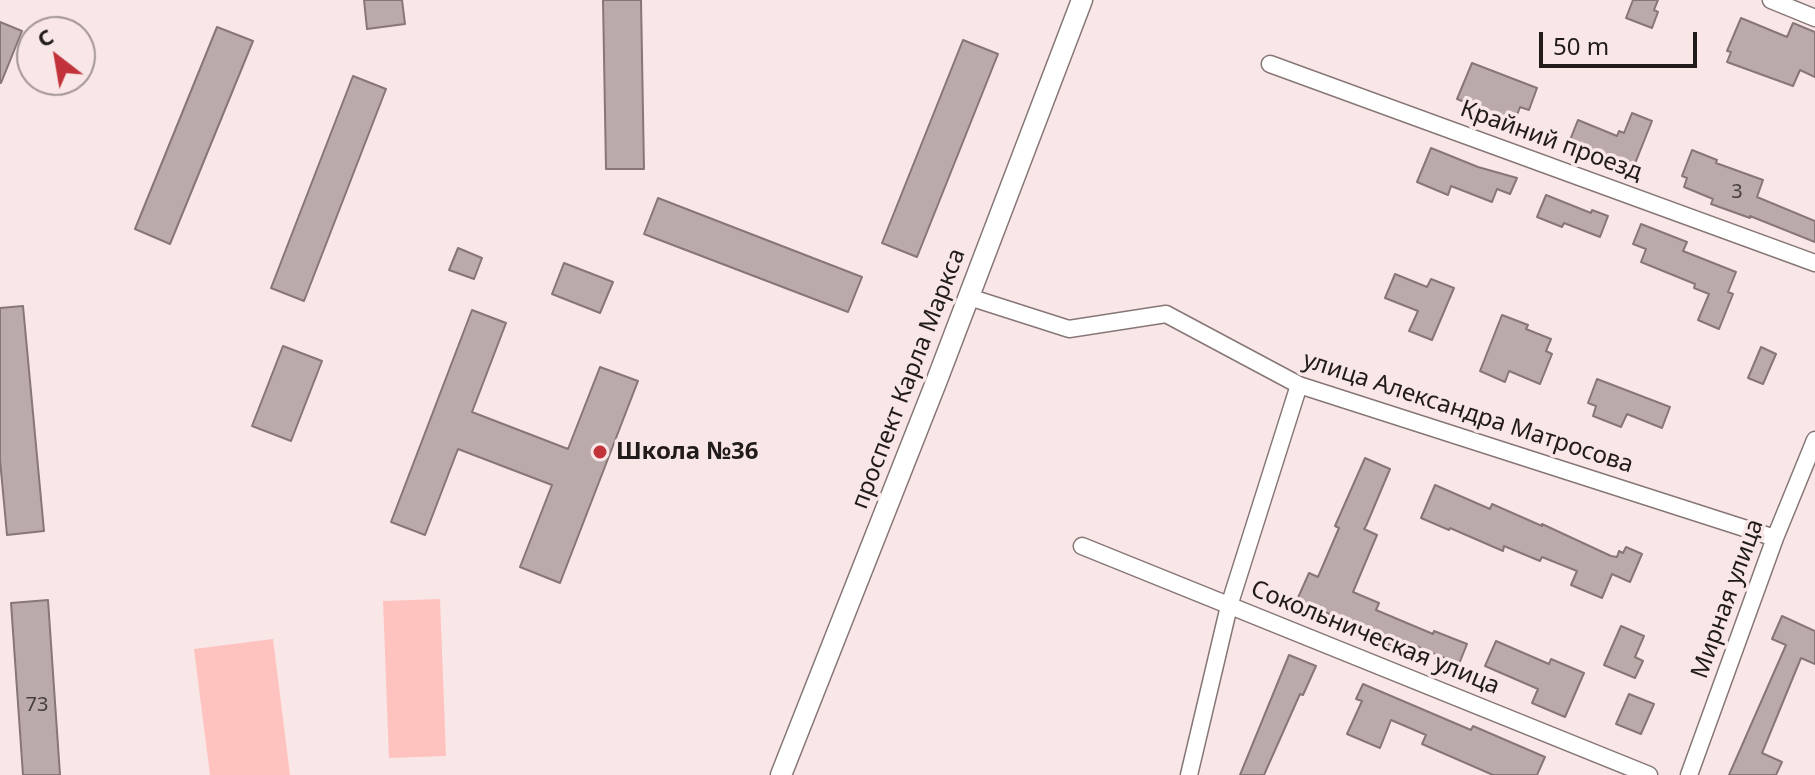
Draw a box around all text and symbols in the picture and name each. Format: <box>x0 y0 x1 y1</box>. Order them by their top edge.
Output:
north arrow <box>16 16 96 96</box>
scale bar <box>1543 16 1701 66</box>
text: С <box>31 21 58 54</box>
text: 50 m <box>1553 29 1609 62</box>
street label: Крайний проезд <box>1456 95 1646 187</box>
house number: 3 <box>1731 180 1743 204</box>
street label: проспект Карла Маркса <box>846 245 972 513</box>
street label: улица Александра Матросова <box>1299 346 1637 480</box>
place label: Школа №36 <box>616 438 758 466</box>
marker: Школа №36 <box>591 443 609 461</box>
street label: Мирная улица <box>1686 515 1770 683</box>
street label: Сокольническая улица <box>1246 575 1504 701</box>
house number: 73 <box>26 693 48 717</box>

